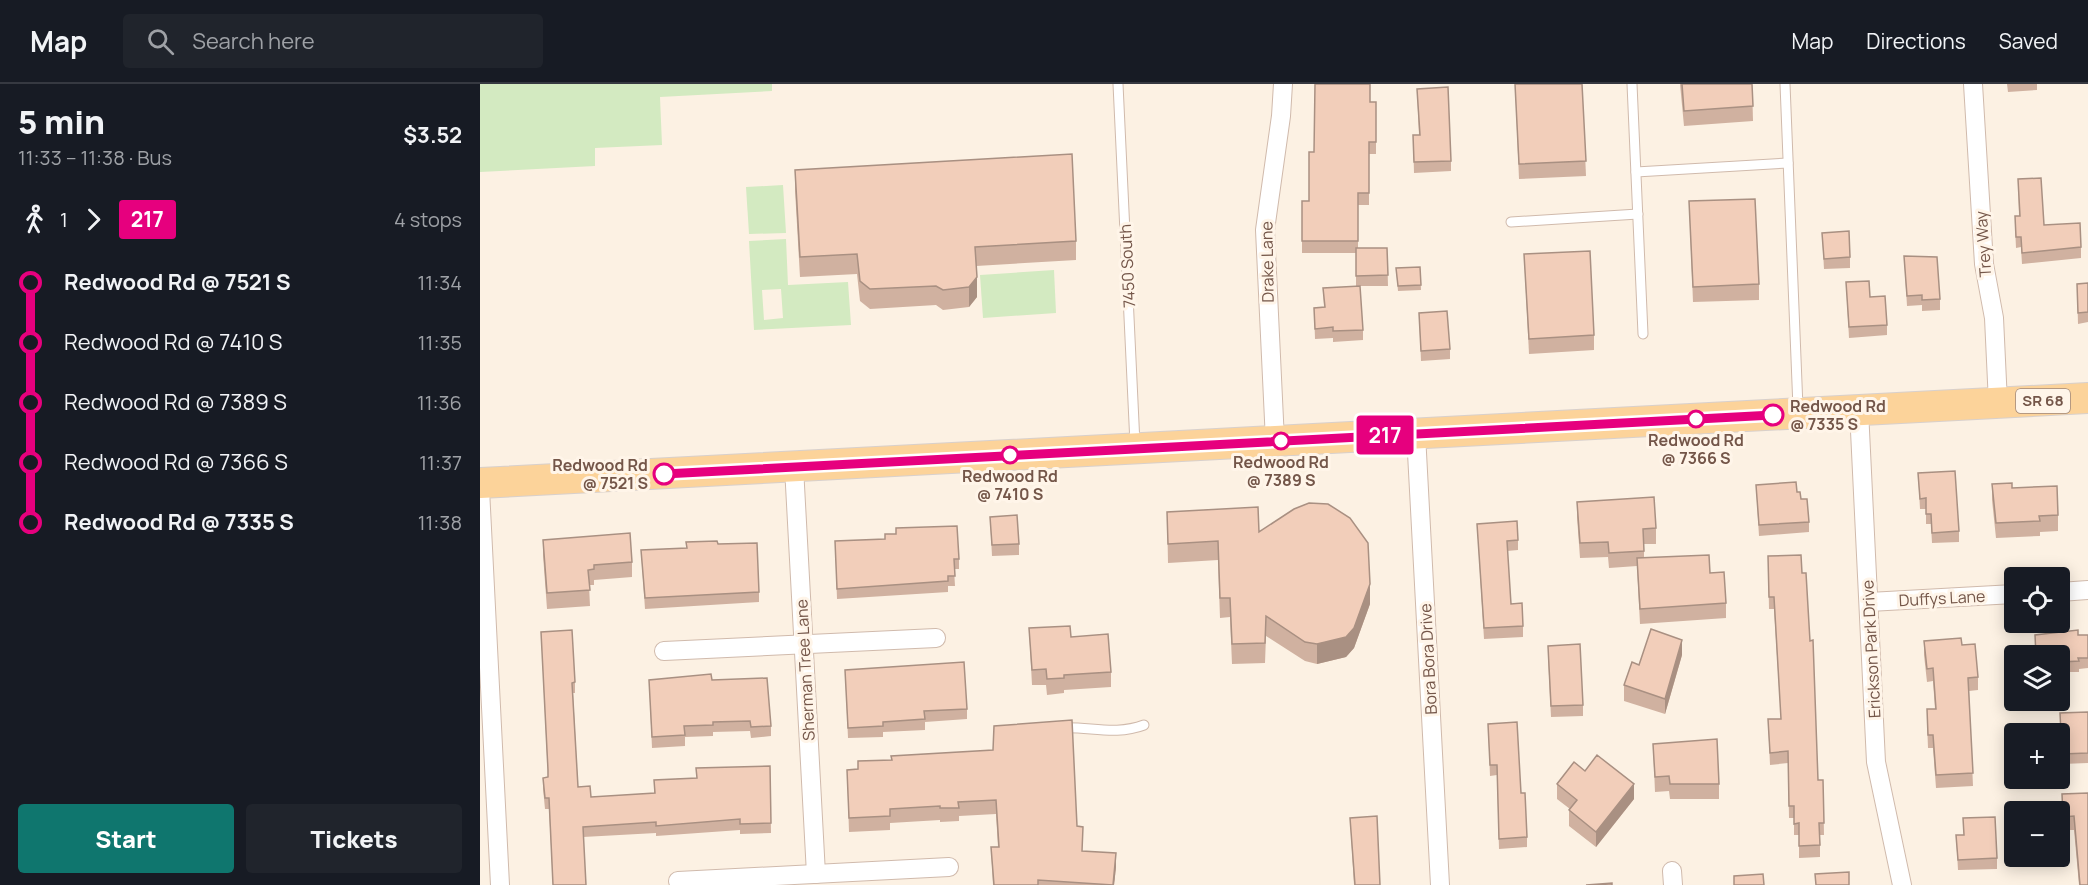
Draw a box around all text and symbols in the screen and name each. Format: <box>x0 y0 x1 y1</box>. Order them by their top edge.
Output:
search box <box>123 14 543 68</box>
text: Map <box>30 22 87 60</box>
icon: search <box>144 25 177 58</box>
text: Search here <box>192 26 315 56</box>
text: Map <box>1792 27 1833 55</box>
text: Directions <box>1866 27 1966 55</box>
text: Saved <box>1999 27 2058 55</box>
text: 5 min <box>18 99 105 144</box>
text: $3.52 <box>403 120 462 150</box>
text: 11:33 – 11:38 · Bus <box>18 144 172 171</box>
icon: walk <box>18 203 51 236</box>
icon: forward <box>77 203 110 236</box>
text: 217 <box>131 205 164 233</box>
text: 1 <box>60 206 68 233</box>
text: 4 stops <box>394 206 462 233</box>
street label: Trey Way <box>1970 210 1996 278</box>
street label: Drake Lane <box>1255 221 1279 303</box>
street label: 7450 South <box>1114 224 1140 308</box>
text: Redwood Rd @ 7521 S <box>64 267 290 297</box>
text: 11:34 <box>418 269 462 296</box>
text: Redwood Rd @ 7410 S <box>64 327 282 357</box>
text: 11:35 <box>418 329 462 356</box>
text: Redwood Rd @ 7389 S <box>64 387 287 417</box>
text: 11:36 <box>417 389 462 416</box>
road number: SR 68 <box>2016 389 2070 413</box>
place label: Redwood Rd @ 7335 S <box>1790 395 1886 435</box>
marker: Redwood Rd @ 7335 S <box>1762 404 1784 426</box>
marker: Redwood Rd @ 7366 S <box>1687 410 1705 428</box>
line badge: 217 <box>1350 416 1420 454</box>
text: 217 <box>1369 421 1401 449</box>
place label: Redwood Rd @ 7366 S <box>1648 429 1744 469</box>
marker: Redwood Rd @ 7389 S <box>1272 432 1290 450</box>
marker: Redwood Rd @ 7410 S <box>1001 446 1019 464</box>
text: Redwood Rd @ 7366 S <box>64 447 288 477</box>
text: 11:37 <box>419 449 462 476</box>
place label: Redwood Rd @ 7389 S <box>1233 451 1329 491</box>
place label: Redwood Rd @ 7521 S <box>552 454 648 494</box>
marker: Redwood Rd @ 7521 S <box>653 463 675 485</box>
place label: Redwood Rd @ 7410 S <box>962 465 1058 505</box>
text: Redwood Rd @ 7335 S <box>64 507 294 537</box>
text: 11:38 <box>418 509 462 536</box>
map controls <box>2004 567 2070 867</box>
button: locate <box>2004 567 2070 633</box>
street label: Erickson Park Drive <box>1856 579 1886 719</box>
street label: Duffys Lane <box>1898 585 1986 611</box>
street label: Sherman Tree Lane <box>790 599 820 741</box>
street label: Bora Bora Drive <box>1414 603 1442 715</box>
button: layers <box>2004 645 2070 711</box>
button: + <box>2004 723 2070 789</box>
button: − <box>2004 801 2070 867</box>
button: Start <box>18 804 234 873</box>
button: Tickets <box>246 804 462 873</box>

